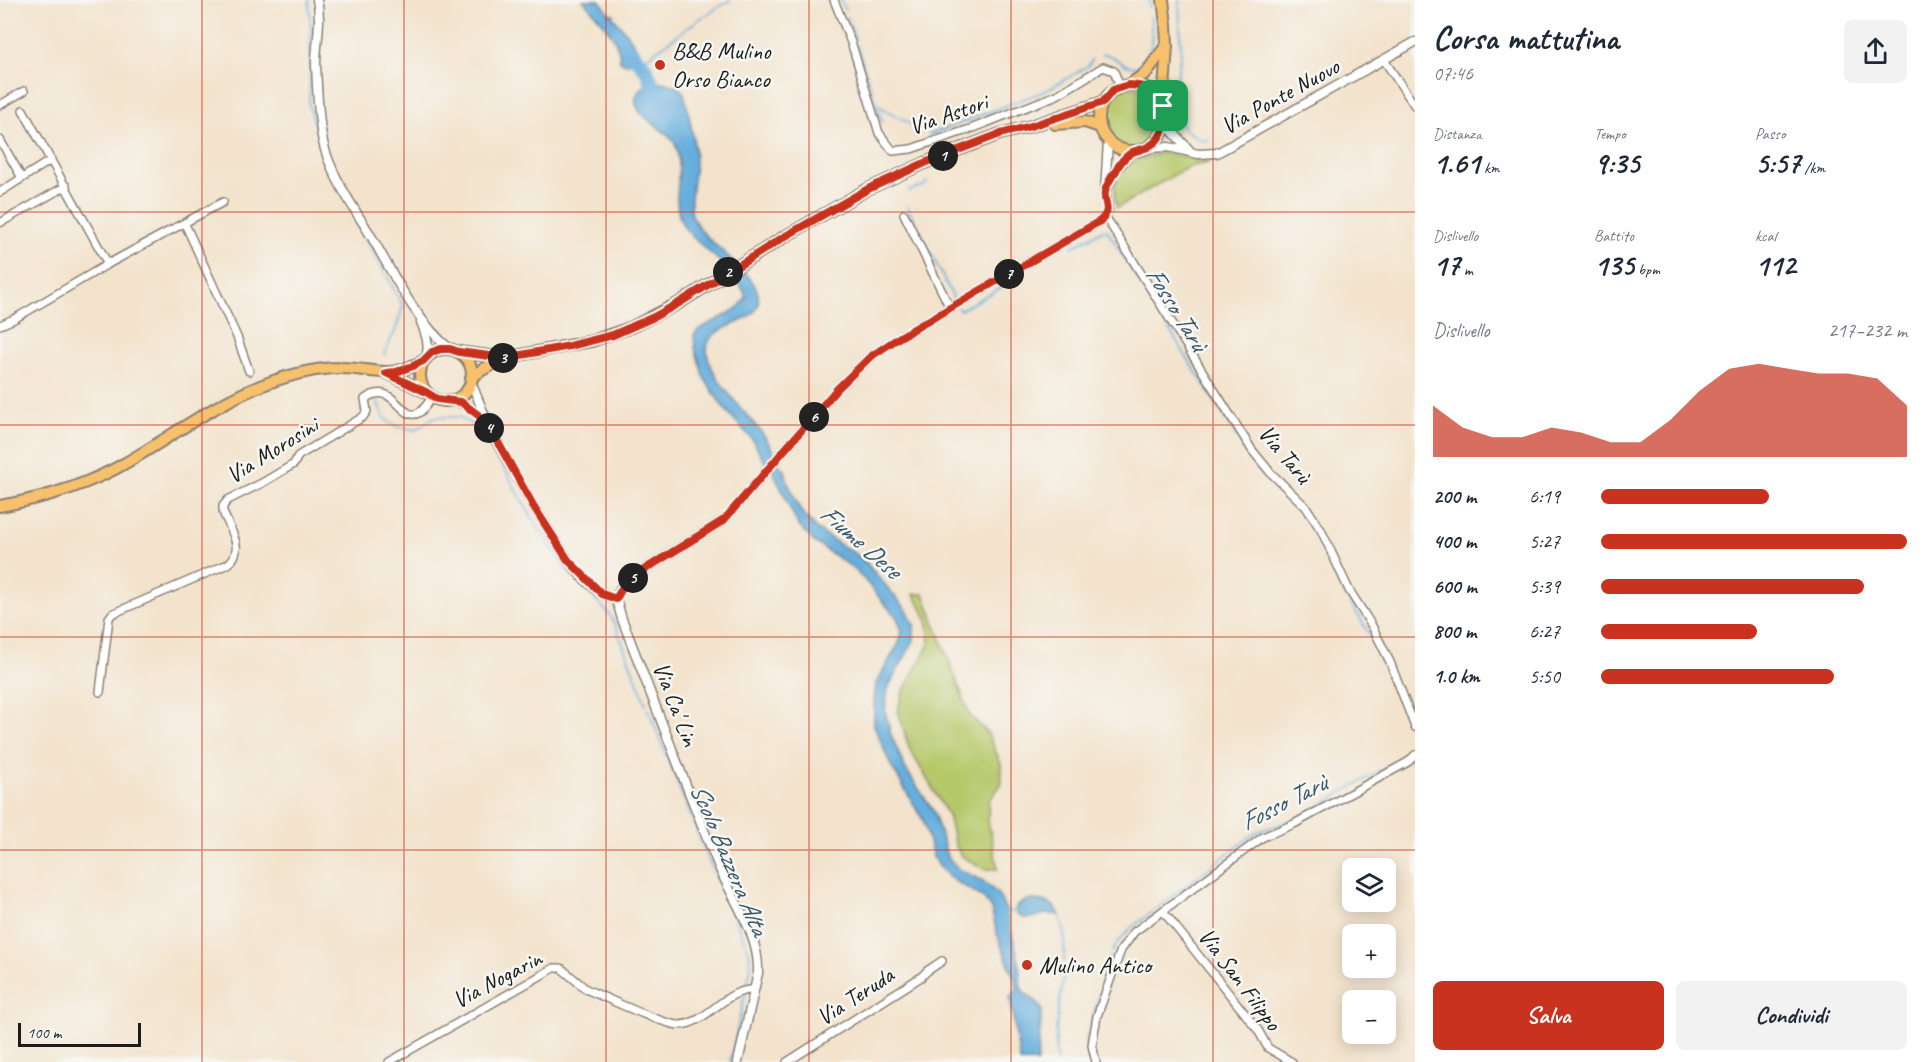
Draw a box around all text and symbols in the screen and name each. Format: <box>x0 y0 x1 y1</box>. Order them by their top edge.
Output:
text: Corsa mattutina <box>1433 17 1619 59</box>
button: share <box>1844 20 1907 83</box>
place label: B&B Mulino Orso Bianco <box>672 36 772 94</box>
street label: Via Ponte Nuovo <box>1216 50 1346 141</box>
marker: B&B Mulino Orso Bianco <box>653 58 667 72</box>
text: 07:46 <box>1433 61 1473 86</box>
pin <box>1137 80 1188 131</box>
street label: Via Astori <box>905 86 994 141</box>
icon: arrive <box>1146 89 1179 122</box>
text: Distanza <box>1433 124 1481 144</box>
text: Tempo <box>1594 124 1626 144</box>
text: Passo <box>1755 124 1785 144</box>
pin: 1 <box>928 141 958 171</box>
text: 1.61 <box>1433 144 1480 182</box>
text: 9:35 <box>1594 144 1640 182</box>
text: 5:57 <box>1755 144 1800 182</box>
text: 1 <box>939 146 947 166</box>
text: km <box>1480 158 1500 178</box>
text: /km <box>1800 158 1825 178</box>
text: Dislivello <box>1433 226 1478 246</box>
text: Battito <box>1594 226 1634 246</box>
text: kcal <box>1755 226 1776 246</box>
text: 17 <box>1433 246 1460 284</box>
text: 135 <box>1594 246 1634 284</box>
text: 112 <box>1755 246 1796 284</box>
pin: 2 <box>713 257 743 287</box>
pin: 7 <box>994 259 1024 289</box>
water label: Fosso Tarù <box>1138 260 1217 360</box>
text: m <box>1460 260 1473 280</box>
text: bpm <box>1634 260 1660 280</box>
text: 2 <box>724 262 732 282</box>
text: 7 <box>1005 264 1013 284</box>
text: Dislivello <box>1433 318 1489 343</box>
text: 217–232 m <box>1828 318 1907 343</box>
pin: 3 <box>488 343 518 373</box>
text: 3 <box>499 348 507 368</box>
pin: 6 <box>799 402 829 432</box>
text: 6 <box>810 407 818 427</box>
street label: Via Morosini <box>221 408 326 490</box>
pin: 4 <box>474 413 504 443</box>
text: 4 <box>485 418 493 438</box>
street label: Via Tarù <box>1252 418 1320 491</box>
text: 200 m <box>1433 484 1476 509</box>
text: 6:19 <box>1529 484 1560 509</box>
water label: Fiume Dese <box>813 497 911 588</box>
text: 400 m <box>1433 529 1476 554</box>
text: 5:27 <box>1529 529 1560 554</box>
pin: 5 <box>618 563 648 593</box>
text: 5 <box>630 568 636 588</box>
text: 600 m <box>1433 574 1477 599</box>
text: 5:39 <box>1529 574 1560 599</box>
text: 800 m <box>1433 619 1476 644</box>
text: 6:27 <box>1529 619 1560 644</box>
street label: Via Ca' Lin <box>646 658 706 751</box>
text: 1.0 km <box>1433 664 1480 689</box>
text: 5:50 <box>1529 664 1560 689</box>
water label: Fosso Tarù <box>1234 765 1336 838</box>
water label: Scolo Bazzera Alta <box>683 778 778 943</box>
map controls <box>1342 858 1396 1044</box>
button: layers <box>1342 858 1396 912</box>
street label: Via San Filippo <box>1192 922 1289 1037</box>
button: + <box>1342 924 1396 978</box>
street label: Via Nogarin <box>447 943 548 1015</box>
place label: Mulino Antico <box>1039 950 1154 980</box>
marker: Mulino Antico <box>1020 958 1034 972</box>
street label: Via Teruda <box>811 959 900 1032</box>
button: Salva <box>1433 981 1664 1050</box>
button: Condividi <box>1676 981 1907 1050</box>
button: − <box>1342 990 1396 1044</box>
scale bar <box>18 1020 141 1048</box>
text: 100 m <box>27 1023 61 1043</box>

